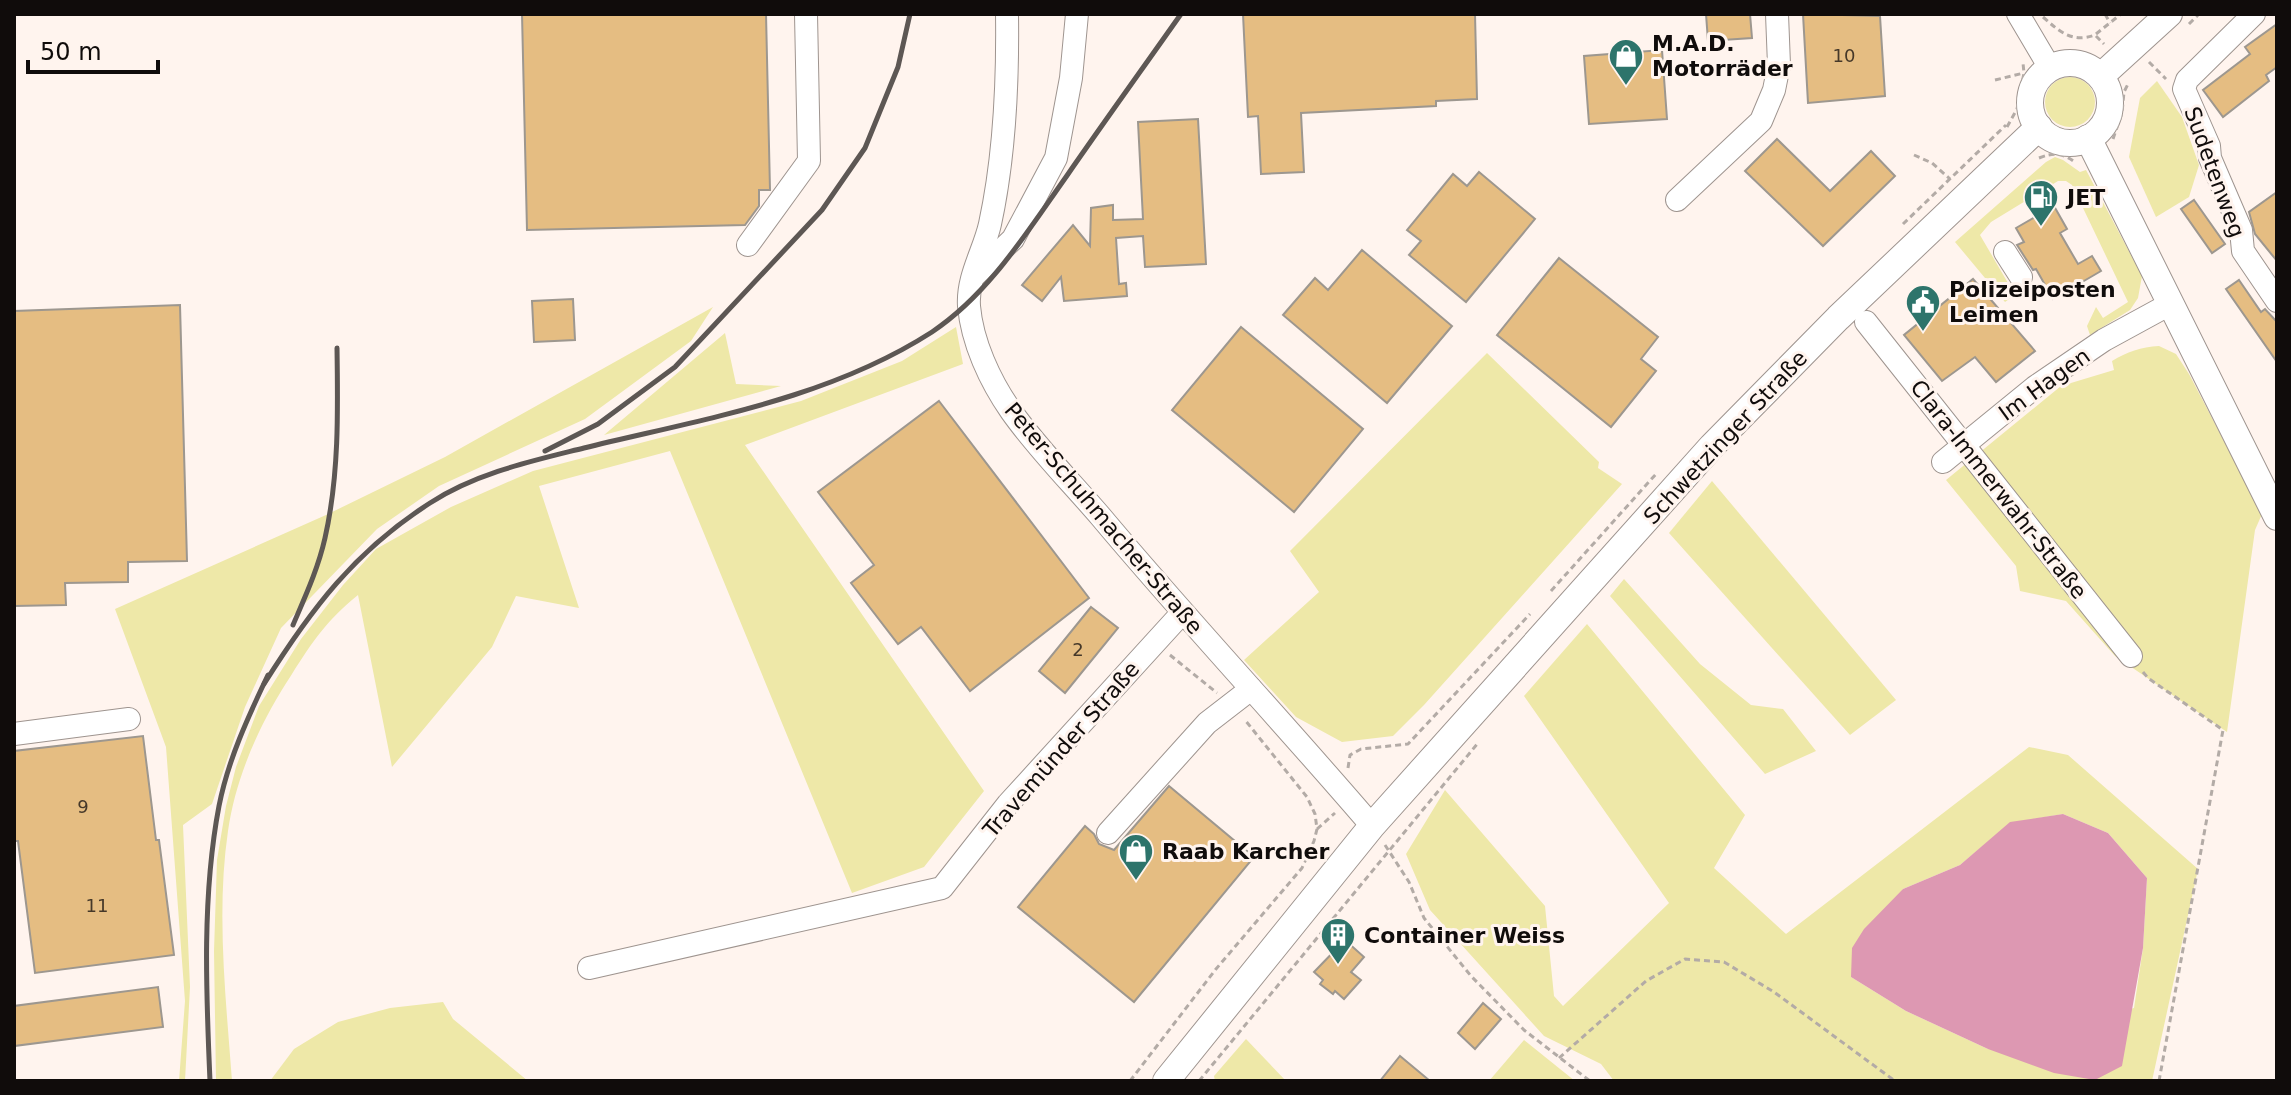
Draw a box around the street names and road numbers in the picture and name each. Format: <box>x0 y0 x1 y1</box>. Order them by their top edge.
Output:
street label: Sudetenweg <box>2179 104 2250 241</box>
street label: Im Hagen <box>1994 343 2095 426</box>
street label: Schwetzinger Straße <box>1639 346 1812 529</box>
street label: Clara-Immerwahr-Straße <box>1905 375 2092 604</box>
street label: Peter-Schuhmacher-Straße <box>999 398 1208 639</box>
street label: Travemünder Straße <box>978 656 1145 843</box>

